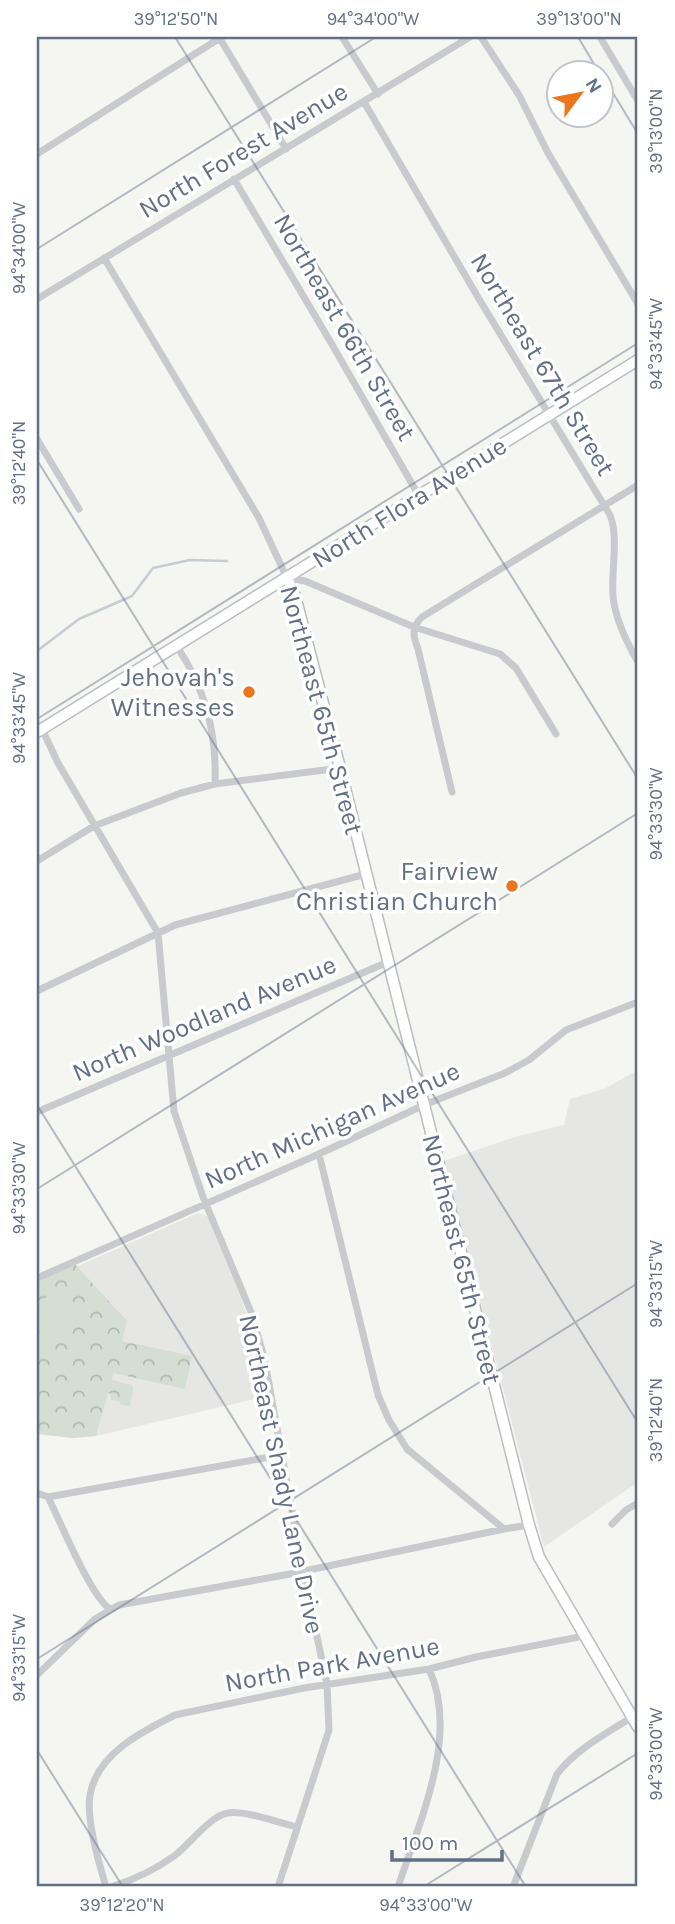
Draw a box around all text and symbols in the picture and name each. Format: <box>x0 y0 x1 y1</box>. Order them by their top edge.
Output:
text: 39°12'50"N <box>134 8 218 30</box>
text: 94°34'00"W <box>327 8 419 30</box>
text: 39°13'00"N <box>536 8 622 30</box>
north arrow <box>546 60 616 130</box>
text: N <box>581 74 607 97</box>
street label: North Forest Avenue <box>133 76 353 225</box>
text: 39°13'00"N <box>645 88 667 174</box>
text: 94°34'00"W <box>8 202 30 294</box>
street label: Northeast 66th Street <box>267 208 422 446</box>
street label: Northeast 67th Street <box>464 247 621 481</box>
text: 94°33'45"W <box>645 298 667 390</box>
text: 39°12'40"N <box>8 421 30 505</box>
street label: North Flora Avenue <box>306 430 512 575</box>
street label: Northeast 65th Street <box>273 582 370 838</box>
place label: Jehovah's Witnesses <box>111 662 235 723</box>
text: 94°33'45"W <box>8 672 30 764</box>
marker: Jehovah's Witnesses <box>241 684 257 700</box>
text: 94°33'30"W <box>645 767 667 861</box>
place label: Fairview Christian Church <box>296 856 498 917</box>
marker: Fairview Christian Church <box>504 878 520 894</box>
street label: North Woodland Avenue <box>68 949 341 1088</box>
street label: North Michigan Avenue <box>200 1055 465 1196</box>
street label: Northeast 65th Street <box>415 1131 508 1388</box>
text: 94°33'30"W <box>8 1141 30 1235</box>
text: 94°33'15"W <box>645 1240 667 1328</box>
street label: Northeast Shady Lane Drive <box>232 1311 331 1637</box>
text: 39°12'40"N <box>645 1378 667 1462</box>
text: 94°33'15"W <box>8 1614 30 1702</box>
street label: North Park Avenue <box>222 1630 442 1699</box>
text: 94°33'00"W <box>645 1707 667 1801</box>
scale bar <box>392 1819 502 1863</box>
text: 100 m <box>402 1831 459 1855</box>
text: 39°12'20"N <box>80 1894 164 1916</box>
text: 94°33'00"W <box>379 1894 473 1916</box>

